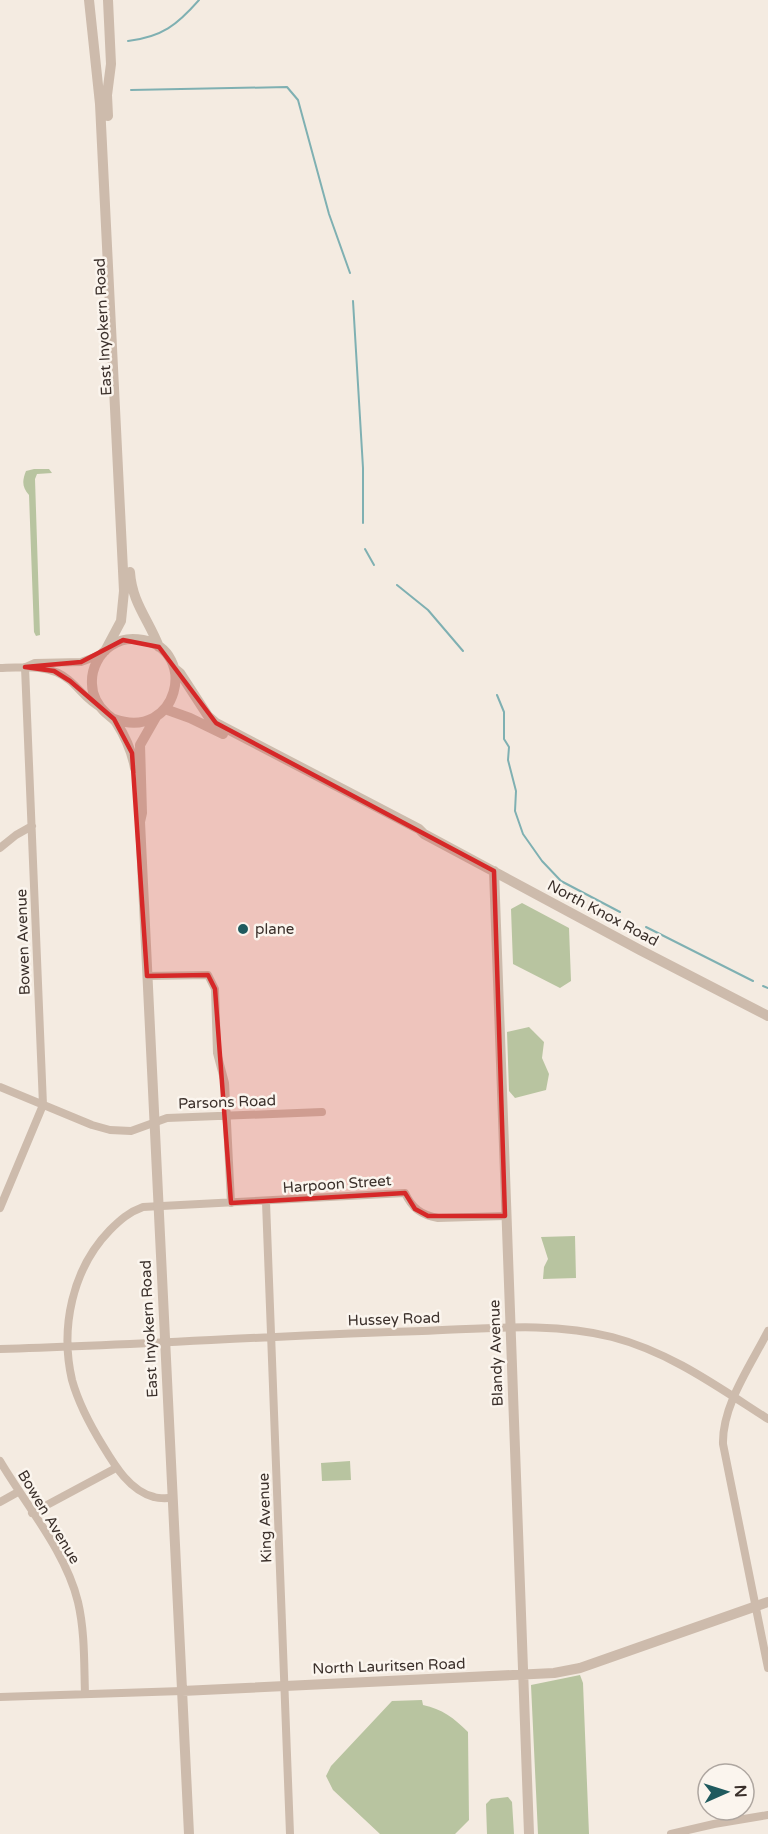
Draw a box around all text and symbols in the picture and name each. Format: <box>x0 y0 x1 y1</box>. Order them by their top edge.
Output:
street label: East Inyokern Road <box>90 258 116 396</box>
street label: North Knox Road <box>544 876 662 950</box>
street label: Bowen Avenue <box>12 889 34 995</box>
place label: plane <box>255 920 294 938</box>
marker: plane <box>236 922 250 936</box>
street label: Parsons Road <box>178 1091 276 1113</box>
street label: Harpoon Street <box>282 1171 392 1197</box>
street label: East Inyokern Road <box>136 1260 162 1398</box>
street label: Blandy Avenue <box>485 1299 507 1407</box>
street label: Hussey Road <box>347 1308 441 1330</box>
street label: Bowen Avenue <box>14 1467 84 1567</box>
street label: King Avenue <box>254 1473 276 1563</box>
street label: North Lauritsen Road <box>312 1654 466 1678</box>
north arrow <box>696 1762 756 1822</box>
text: N <box>730 1784 750 1798</box>

